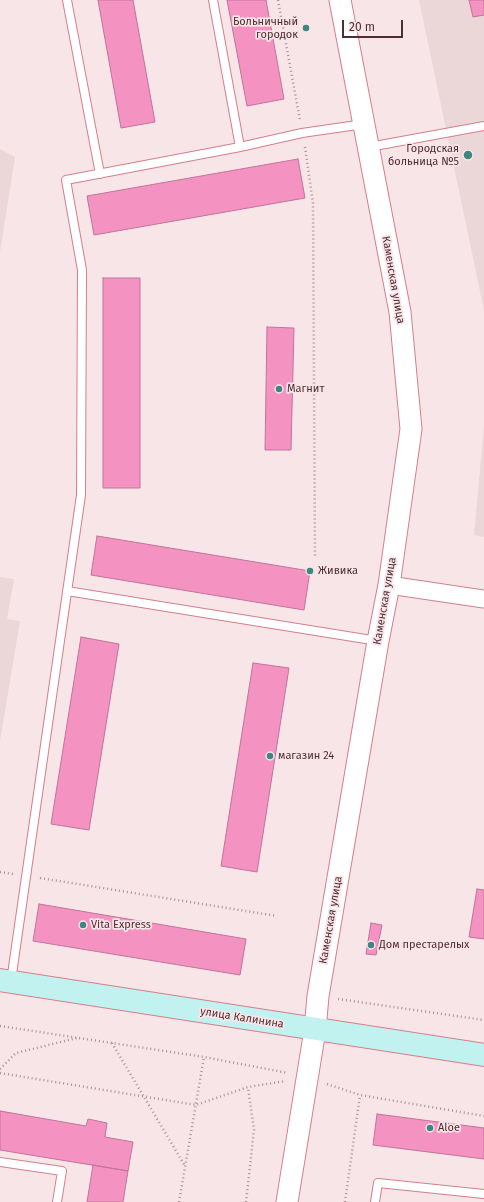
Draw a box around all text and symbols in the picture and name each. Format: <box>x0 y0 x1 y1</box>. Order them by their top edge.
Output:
scale bar <box>344 12 405 38</box>
place label: Больничный городок <box>233 15 298 41</box>
text: 20 m <box>349 20 375 34</box>
marker: Больничный городок <box>301 23 311 33</box>
place label: Городская больница №5 <box>388 142 459 168</box>
marker: Городская больница №5 <box>462 149 474 161</box>
street label: Каменская улица <box>379 235 407 325</box>
place label: Магнит <box>287 382 324 396</box>
marker: Магнит <box>274 384 284 394</box>
street label: Каменская улица <box>371 556 399 646</box>
place label: Живика <box>318 564 358 578</box>
marker: Живика <box>305 566 315 576</box>
place label: магазин 24 <box>278 749 334 763</box>
marker: магазин 24 <box>265 751 275 761</box>
street label: Каменская улица <box>317 875 345 965</box>
place label: Vita Express <box>91 918 151 932</box>
marker: Vita Express <box>78 920 88 930</box>
place label: Дом престарелых <box>379 938 469 952</box>
marker: Дом престарелых <box>366 940 376 950</box>
street label: улица Калинина <box>199 1005 285 1031</box>
place label: Aloe <box>438 1121 460 1135</box>
marker: Aloe <box>425 1123 435 1133</box>

